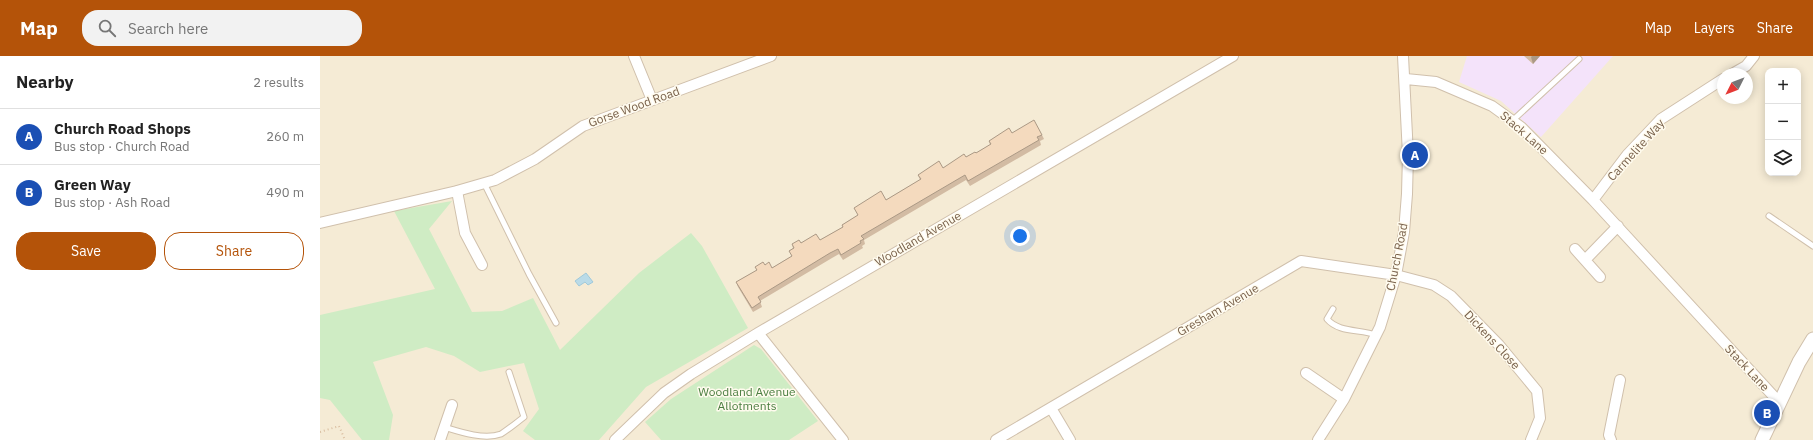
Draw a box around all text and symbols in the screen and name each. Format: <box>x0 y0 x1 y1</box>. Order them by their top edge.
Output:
search box <box>82 10 362 46</box>
text: Map <box>20 16 58 40</box>
icon: search <box>96 17 118 39</box>
text: Search here <box>128 19 208 38</box>
text: Map <box>1645 19 1672 37</box>
text: Layers <box>1694 19 1735 37</box>
text: Share <box>1757 19 1793 37</box>
north arrow <box>1717 68 1753 104</box>
map controls <box>1765 68 1801 176</box>
button: + <box>1765 68 1801 104</box>
text: Nearby <box>16 71 74 93</box>
text: 2 results <box>253 74 304 91</box>
street label: Gorse Wood Road <box>586 83 682 130</box>
button: − <box>1765 104 1801 140</box>
street label: Stack Lane <box>1497 108 1552 158</box>
street label: Carmelite Way <box>1604 116 1667 184</box>
text: Church Road Shops <box>54 119 191 138</box>
text: A <box>25 128 33 145</box>
text: 260 m <box>266 128 304 145</box>
text: Bus stop · Church Road <box>54 138 190 155</box>
pin: A <box>1402 140 1428 170</box>
button: layers <box>1765 140 1801 176</box>
text: Green Way <box>54 175 131 194</box>
text: B <box>25 184 33 201</box>
text: 490 m <box>266 184 304 201</box>
text: Bus stop · Ash Road <box>54 194 170 211</box>
street label: Woodland Avenue <box>872 208 964 269</box>
street label: Church Road <box>1383 222 1410 292</box>
your location <box>1010 226 1030 246</box>
button: Save <box>16 232 156 270</box>
button: Share <box>164 232 304 270</box>
street label: Gresham Avenue <box>1174 280 1262 339</box>
street label: Dickens Close <box>1461 307 1524 373</box>
street label: Stack Lane <box>1722 341 1773 394</box>
park label: Woodland Avenue Allotments <box>698 384 796 413</box>
pin: B <box>1754 398 1780 428</box>

